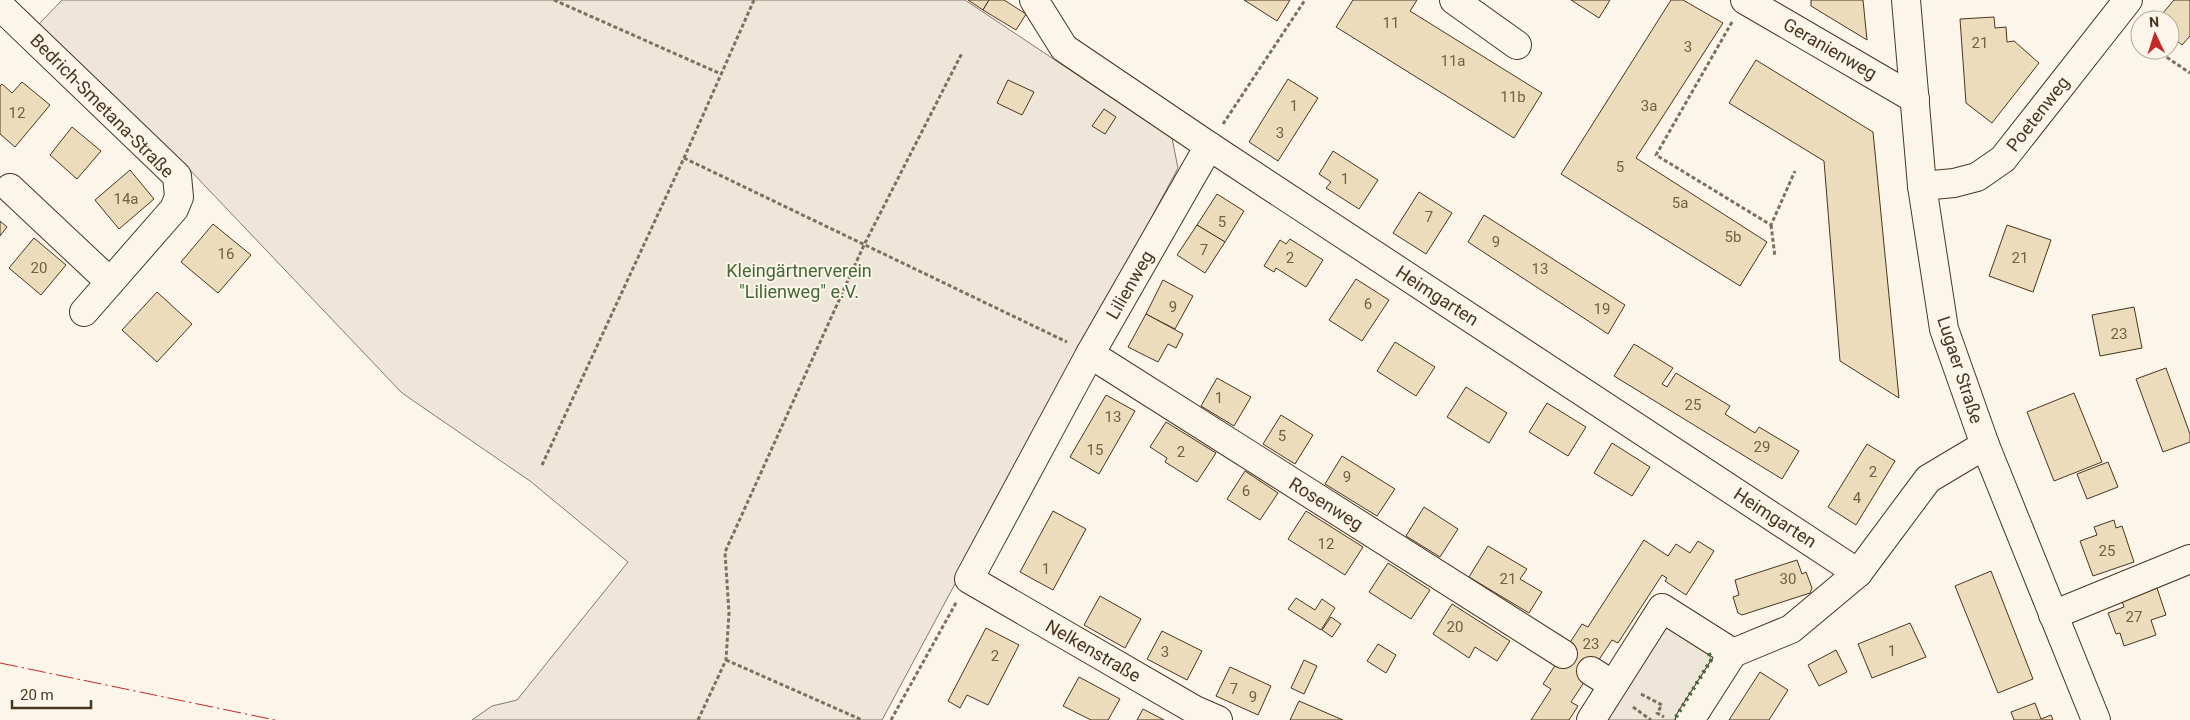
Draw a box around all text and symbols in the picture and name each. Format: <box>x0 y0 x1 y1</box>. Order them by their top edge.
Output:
north arrow <box>2130 10 2180 60</box>
street label: Geranienweg <box>1780 13 1881 84</box>
house number: 11 <box>1383 14 1399 32</box>
text: N <box>2149 14 2160 30</box>
street label: Bedrich-Smetana-Straße <box>26 29 179 182</box>
house number: 21 <box>1972 34 1988 52</box>
house number: 3 <box>1684 38 1692 56</box>
house number: 11a <box>1440 52 1466 70</box>
street label: Poetenweg <box>2002 72 2073 155</box>
house number: 11b <box>1500 88 1526 106</box>
house number: 1 <box>1290 97 1298 115</box>
house number: 3a <box>1641 97 1657 115</box>
house number: 12 <box>9 104 25 122</box>
house number: 3 <box>1276 124 1284 142</box>
house number: 5 <box>1616 158 1624 176</box>
house number: 1 <box>1341 170 1349 188</box>
house number: 14a <box>113 190 139 208</box>
house number: 5a <box>1672 194 1688 212</box>
house number: 7 <box>1425 208 1433 226</box>
house number: 5 <box>1218 213 1226 231</box>
house number: 5b <box>1725 228 1741 246</box>
house number: 9 <box>1492 233 1500 251</box>
house number: 7 <box>1200 241 1208 259</box>
house number: 16 <box>218 245 234 263</box>
street label: Lilienweg <box>1102 247 1158 323</box>
house number: 2 <box>1286 249 1294 267</box>
house number: 21 <box>2012 249 2028 267</box>
house number: 20 <box>31 259 47 277</box>
park label: Kleingärtnerverein "Lilienweg" e.V. <box>726 260 872 302</box>
house number: 13 <box>1532 260 1548 278</box>
street label: Heimgarten <box>1392 261 1483 330</box>
house number: 6 <box>1364 295 1372 313</box>
house number: 9 <box>1169 298 1177 316</box>
house number: 19 <box>1594 300 1610 318</box>
street label: Lugaer Straße <box>1933 314 1988 426</box>
house number: 23 <box>2111 325 2127 343</box>
house number: 1 <box>1215 389 1223 407</box>
house number: 25 <box>1685 396 1701 414</box>
house number: 13 <box>1105 408 1121 426</box>
house number: 5 <box>1278 427 1286 445</box>
house number: 29 <box>1754 438 1770 456</box>
house number: 15 <box>1087 441 1103 459</box>
house number: 2 <box>1177 443 1185 461</box>
house number: 2 <box>1869 463 1877 481</box>
house number: 9 <box>1343 468 1351 486</box>
street label: Rosenweg <box>1285 473 1367 535</box>
house number: 6 <box>1242 482 1250 500</box>
street label: Heimgarten <box>1730 483 1821 552</box>
house number: 4 <box>1853 489 1862 507</box>
house number: 12 <box>1318 535 1334 553</box>
house number: 25 <box>2099 542 2115 560</box>
house number: 1 <box>1042 560 1050 578</box>
house number: 21 <box>1500 570 1516 588</box>
house number: 30 <box>1780 570 1796 588</box>
house number: 27 <box>2126 608 2142 626</box>
street label: Nelkenstraße <box>1042 615 1144 686</box>
house number: 20 <box>1447 618 1463 636</box>
house number: 23 <box>1583 635 1599 653</box>
house number: 1 <box>1888 642 1896 660</box>
house number: 3 <box>1161 643 1169 661</box>
house number: 2 <box>991 647 999 665</box>
scale bar <box>12 678 91 710</box>
house number: 7 <box>1230 680 1238 698</box>
text: 20 m <box>20 686 54 704</box>
house number: 9 <box>1249 688 1257 706</box>

